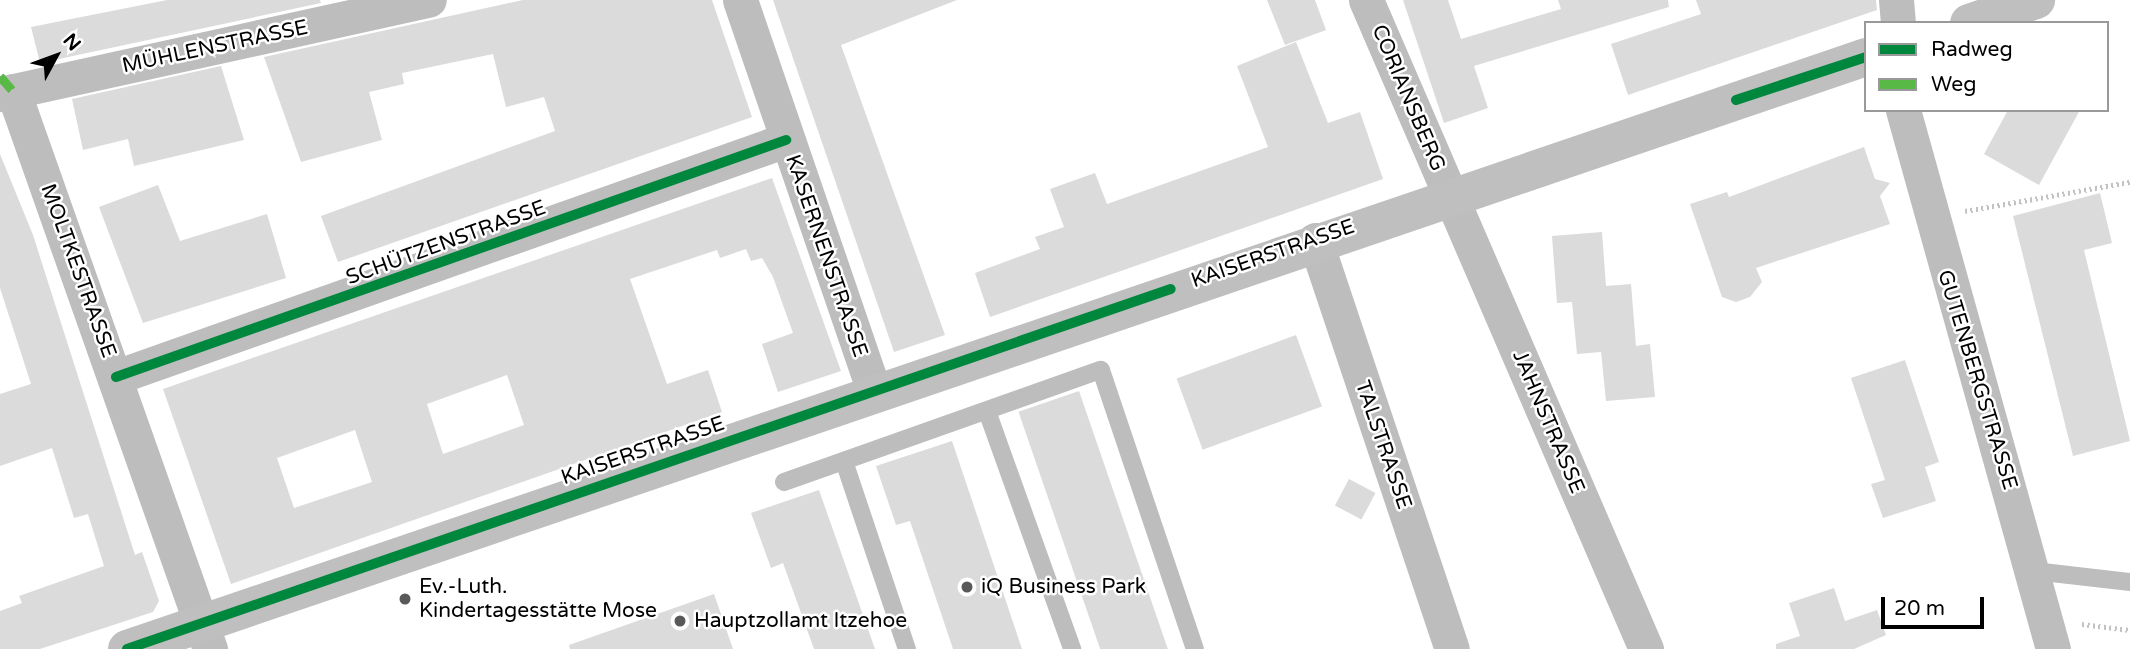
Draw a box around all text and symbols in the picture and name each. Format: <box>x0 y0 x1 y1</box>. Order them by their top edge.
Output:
street label: MÜHLENSTRASSE <box>120 15 310 79</box>
north arrow <box>21 21 91 91</box>
street label: CORIANSBERG <box>1366 21 1450 175</box>
legend <box>1864 21 2109 112</box>
text: N <box>59 29 85 55</box>
text: Radweg <box>1931 37 2013 62</box>
text: Weg <box>1931 72 1976 97</box>
street label: KASERNENSTRASSE <box>779 151 873 361</box>
street label: MOLTKESTRASSE <box>35 181 121 361</box>
street label: SCHÜTZENSTRASSE <box>343 195 549 291</box>
street label: KAISERSTRASSE <box>1188 214 1358 294</box>
street label: GUTENBERGSTRASSE <box>1932 267 2022 493</box>
street label: JAHNSTRASSE <box>1507 347 1589 497</box>
street label: TALSTRASSE <box>1349 378 1417 512</box>
street label: KAISERSTRASSE <box>558 411 728 491</box>
place label: Ev.-Luth. Kindertagesstätte Mose <box>419 574 657 624</box>
place label: iQ Business Park <box>981 574 1146 600</box>
marker: iQ Business Park <box>959 579 975 595</box>
scale bar <box>1885 582 1988 626</box>
marker: Ev.-Luth. Kindertagesstätte Mose <box>397 591 413 607</box>
text: 20 m <box>1894 596 1945 621</box>
place label: Hauptzollamt Itzehoe <box>694 608 907 634</box>
marker: Hauptzollamt Itzehoe <box>672 613 688 629</box>

